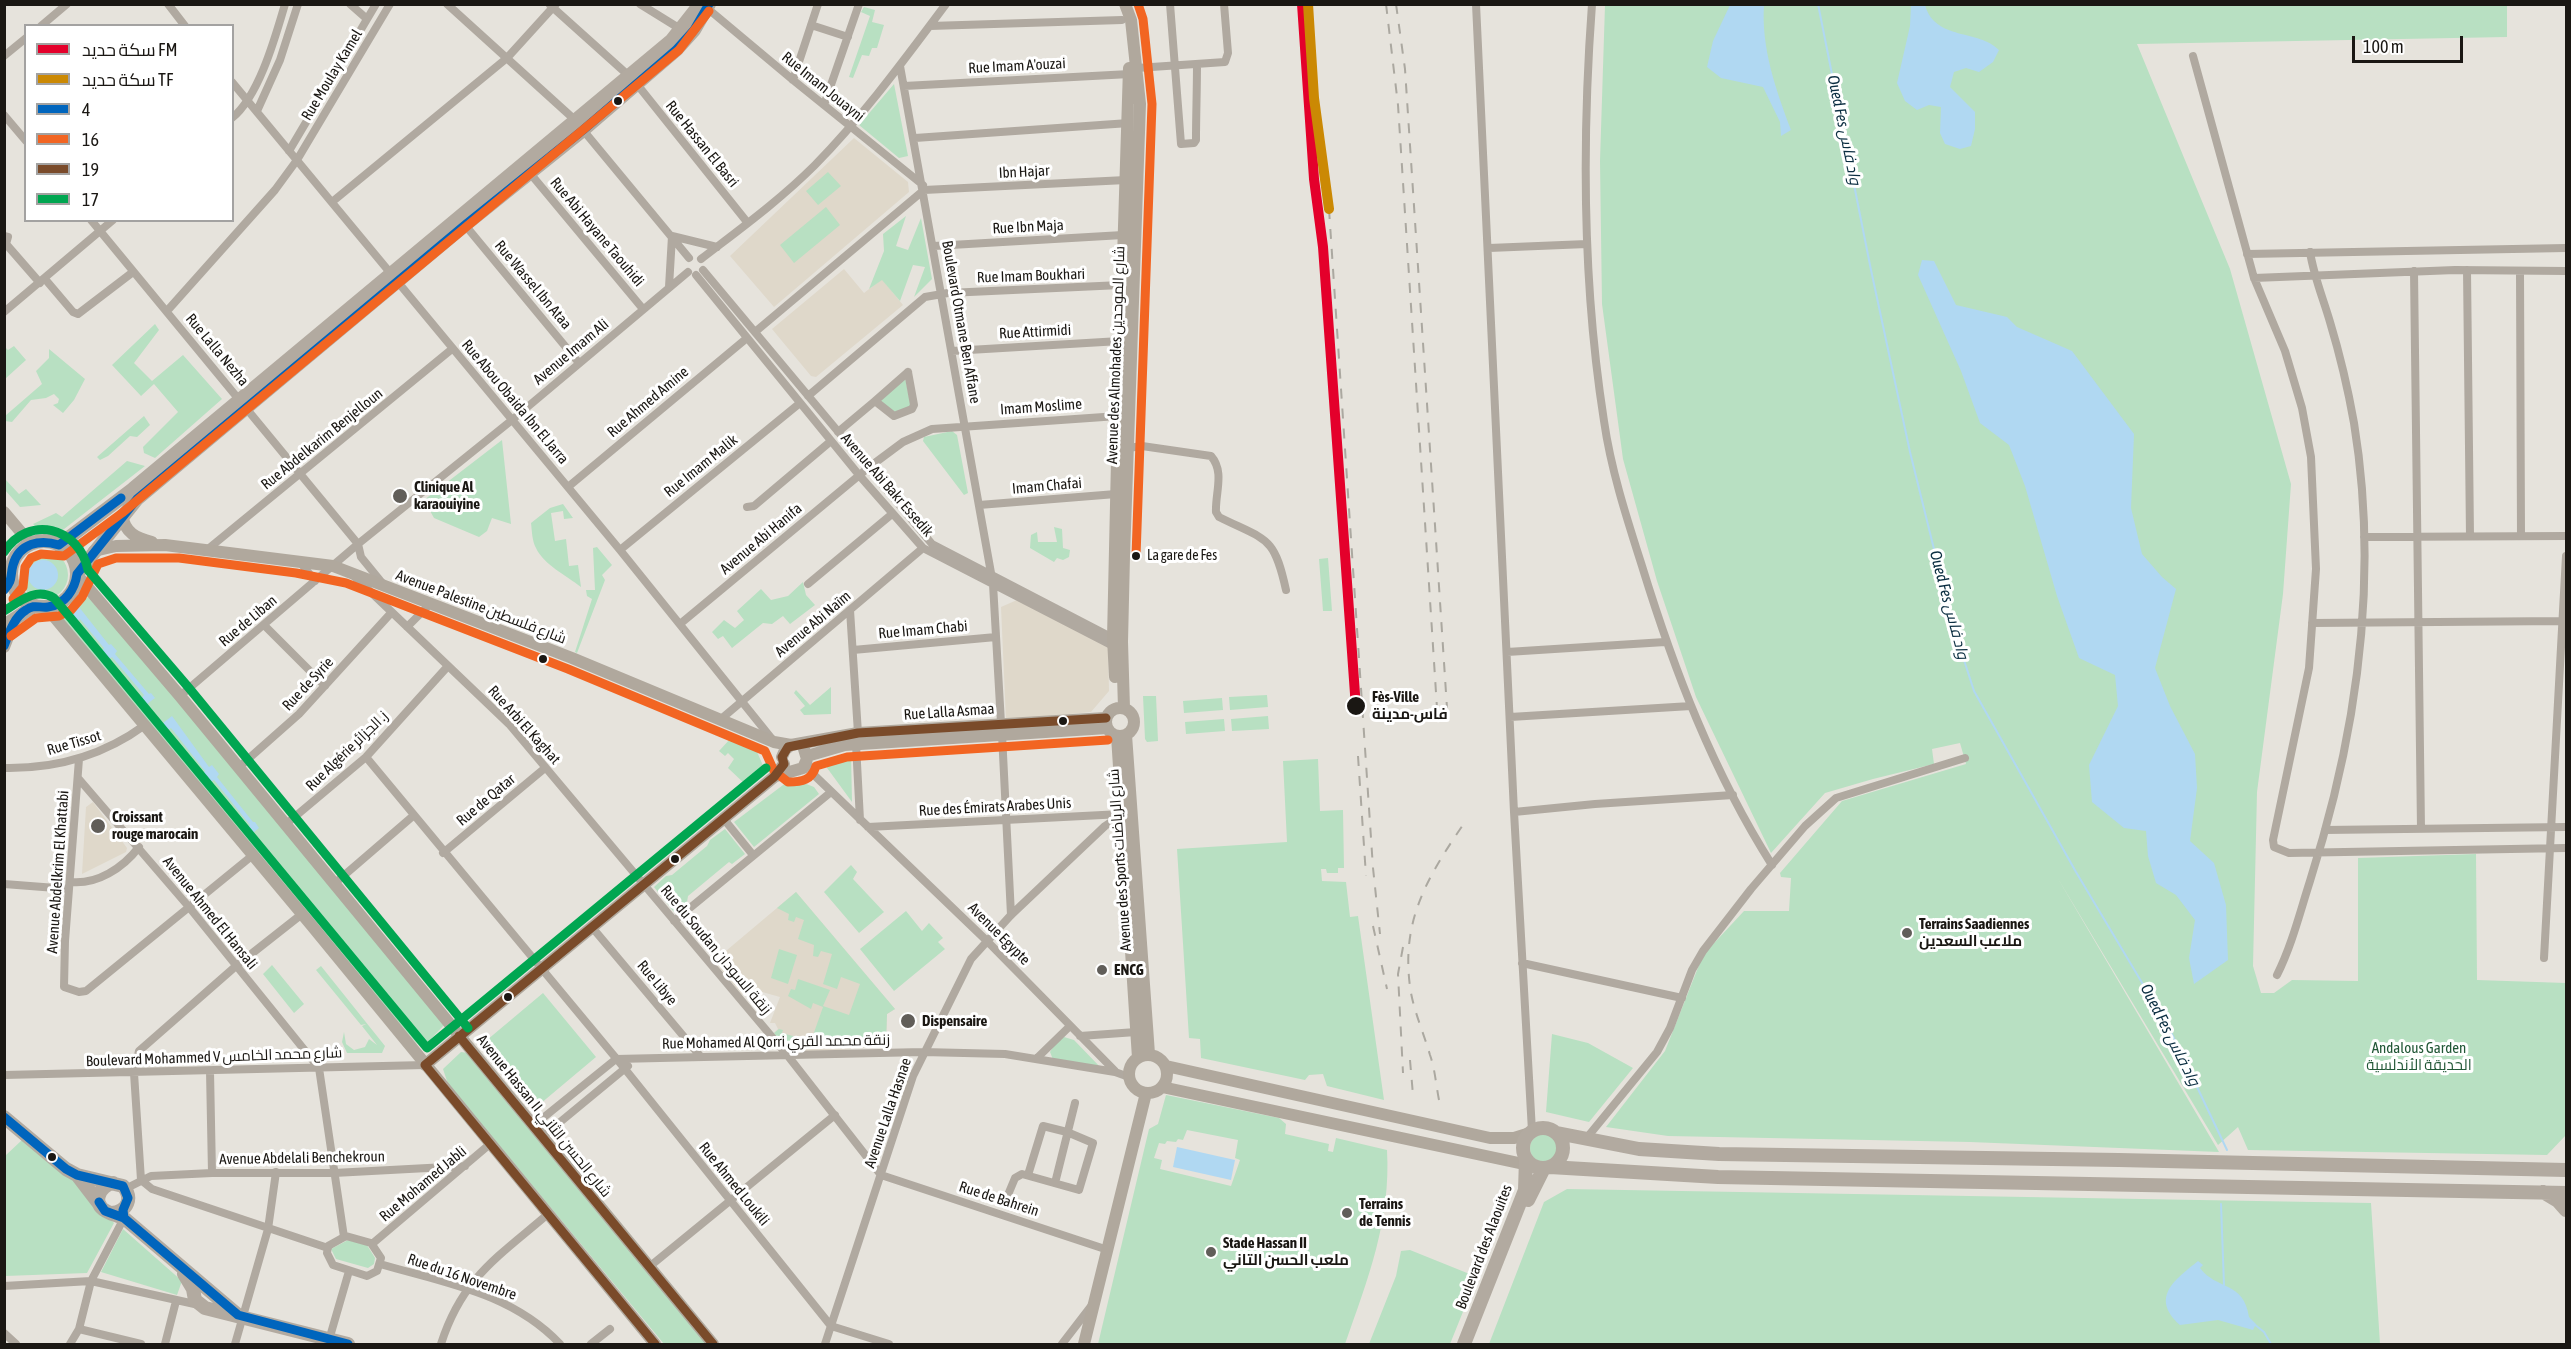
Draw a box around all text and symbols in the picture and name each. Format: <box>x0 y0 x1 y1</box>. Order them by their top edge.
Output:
legend <box>24 24 234 222</box>
scale bar <box>2355 24 2466 62</box>
street label: Rue Moulay Kamel <box>298 26 366 124</box>
text: 100 m <box>2363 36 2404 57</box>
text: سكة حديد FM <box>82 39 177 60</box>
street label: Rue Imam Jouayni <box>778 48 868 126</box>
street label: Rue Imam A'ouzai <box>968 54 1066 78</box>
text: سكة حديد TF <box>82 69 173 90</box>
water label: Oued Fes واد فاس <box>1823 73 1865 187</box>
unlabelled marker <box>612 95 624 107</box>
street label: Rue Hassan El Basri <box>662 97 742 191</box>
text: 4 <box>82 99 90 120</box>
text: 16 <box>82 129 99 150</box>
text: 19 <box>82 159 99 180</box>
street label: Ibn Hajar <box>998 162 1050 182</box>
street label: Rue Abi Hayane Taouhidi <box>546 174 648 290</box>
text: 17 <box>82 189 99 210</box>
street label: Rue Ibn Maja <box>992 216 1064 238</box>
street label: Rue Wassel Ibn Ataa <box>491 237 575 333</box>
street label: Boulevard Otmane Ben Affane <box>938 239 984 405</box>
street label: Avenue des Almohades شارع الموحدين <box>1103 246 1129 464</box>
street label: Rue Imam Boukhari <box>977 265 1085 287</box>
street label: Rue Lalla Nezha <box>182 310 252 390</box>
street label: Avenue Imam Ali <box>530 315 612 389</box>
street label: Rue Attirmidi <box>998 321 1072 343</box>
street label: Rue Abou Obaida Ibn El Jarra <box>458 336 572 468</box>
street label: Rue Ahmed Amine <box>604 363 692 441</box>
street label: Rue Abdelkarim Benjelloun <box>258 384 386 494</box>
street label: Imam Moslime <box>1000 395 1082 419</box>
street label: Avenue Abi Bakr Essedik <box>837 429 937 541</box>
street label: Rue Imam Malik <box>661 431 741 501</box>
street label: Imam Chafai <box>1011 474 1083 498</box>
place label: Clinique Al karaouiyine <box>414 478 480 513</box>
marker: Clinique Al karaouiyine <box>391 487 409 505</box>
street label: Avenue Abi Hanifa <box>717 500 805 578</box>
place label: La gare de Fes <box>1147 548 1217 564</box>
water label: Oued Fes واد فاس <box>1925 549 1973 661</box>
marker: La gare de Fes <box>1130 550 1142 562</box>
street label: Avenue Palestine شارع فلسطين <box>393 566 569 648</box>
street label: Avenue Abi Naïm <box>771 587 855 661</box>
street label: Rue de Liban <box>215 592 281 650</box>
street label: Rue Imam Chabi <box>878 617 968 643</box>
unlabelled marker <box>537 653 549 665</box>
street label: Rue de Syrie <box>279 654 337 714</box>
street label: Rue Arbi El Kaghat <box>484 682 564 768</box>
place label: Fès-Ville فاس-مدينة <box>1372 688 1448 723</box>
marker: Fès-Ville فاس-مدينة <box>1345 695 1367 717</box>
street label: Rue Lalla Asmaa <box>903 700 995 724</box>
street label: Rue Algérie ز. الجزائر <box>302 707 392 795</box>
unlabelled marker <box>1057 715 1069 727</box>
street label: Rue Tissot <box>45 727 103 759</box>
street label: Avenue des Sports شارع الرياضات <box>1105 768 1135 952</box>
street label: Rue de Qatar <box>453 770 519 830</box>
street label: Avenue Abdelkrim El Khattabi <box>43 790 73 954</box>
street label: Rue des Émirats Arabes Unis <box>918 794 1072 820</box>
place label: Croissant rouge marocain <box>112 808 198 843</box>
marker: Croissant rouge marocain <box>89 817 107 835</box>
street label: Avenue Ahmed El Hansali <box>159 853 261 973</box>
unlabelled marker <box>669 853 681 865</box>
street label: Rue du Soudan زنقة السودان <box>657 882 775 1018</box>
street label: Avenue Egypte <box>964 899 1034 969</box>
place label: Terrains Saadiennes ملاعب السعدين <box>1919 915 2029 950</box>
marker: Terrains Saadiennes ملاعب السعدين <box>1900 926 1914 940</box>
street label: Rue Libye <box>633 957 681 1009</box>
place label: ENCG <box>1114 961 1144 979</box>
marker: ENCG <box>1095 963 1109 977</box>
water label: Oued Fes واد فاس <box>2136 981 2204 1089</box>
unlabelled marker <box>502 991 514 1003</box>
marker: Dispensaire <box>899 1012 917 1030</box>
place label: Dispensaire <box>922 1012 987 1030</box>
street label: Avenue Hassan II شارع الحسن الثاني <box>473 1031 615 1201</box>
street label: Rue Mohamed Al Qorri زنقة محمد القري <box>662 1031 890 1053</box>
park label: Andalous Garden الحديقة الأندلسية <box>2366 1039 2472 1074</box>
street label: Boulevard Mohammed V شارع محمد الخامس <box>85 1044 343 1070</box>
street label: Avenue Lalla Hasnae <box>861 1056 915 1170</box>
street label: Rue Ahmed Loukili <box>695 1139 773 1229</box>
street label: Rue Mohamed Jabli <box>376 1142 470 1226</box>
street label: Avenue Abdelali Benchekroun <box>219 1148 385 1168</box>
unlabelled marker <box>46 1151 58 1163</box>
street label: Rue de Bahrein <box>957 1178 1041 1220</box>
street label: Boulevard des Alaouites <box>1452 1182 1516 1312</box>
place label: Terrains de Tennis <box>1359 1195 1411 1230</box>
marker: Terrains de Tennis <box>1340 1206 1354 1220</box>
place label: Stade Hassan II ملعب الحسن التاني <box>1223 1234 1349 1269</box>
marker: Stade Hassan II ملعب الحسن التاني <box>1204 1245 1218 1259</box>
street label: Rue du 16 Novembre <box>405 1250 519 1304</box>

